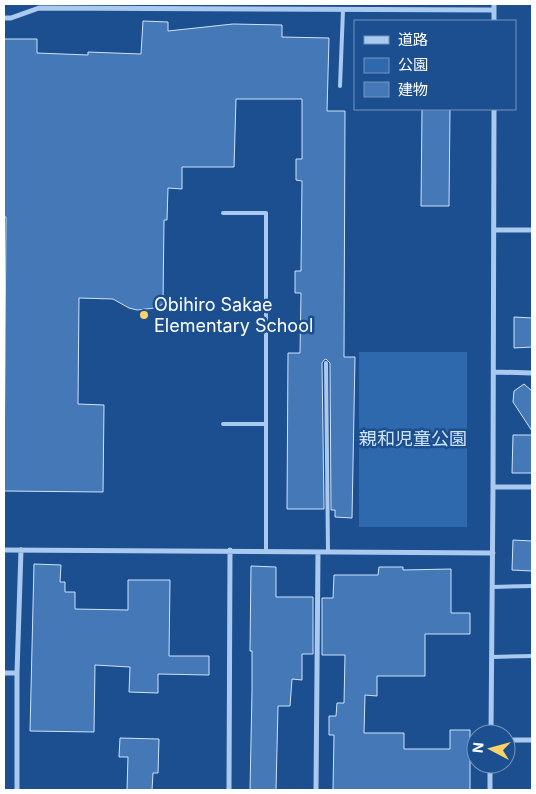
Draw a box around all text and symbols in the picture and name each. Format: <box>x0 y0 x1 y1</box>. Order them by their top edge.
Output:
legend <box>354 20 516 110</box>
text: 道路 <box>398 30 428 49</box>
text: 公園 <box>398 55 428 74</box>
text: 建物 <box>398 80 428 99</box>
place label: Obihiro Sakae Elementary School <box>154 294 313 336</box>
marker: Obihiro Sakae Elementary School <box>138 309 150 321</box>
park label: 親和児童公園 <box>359 428 467 449</box>
north arrow <box>466 724 516 774</box>
text: N <box>469 741 487 754</box>

